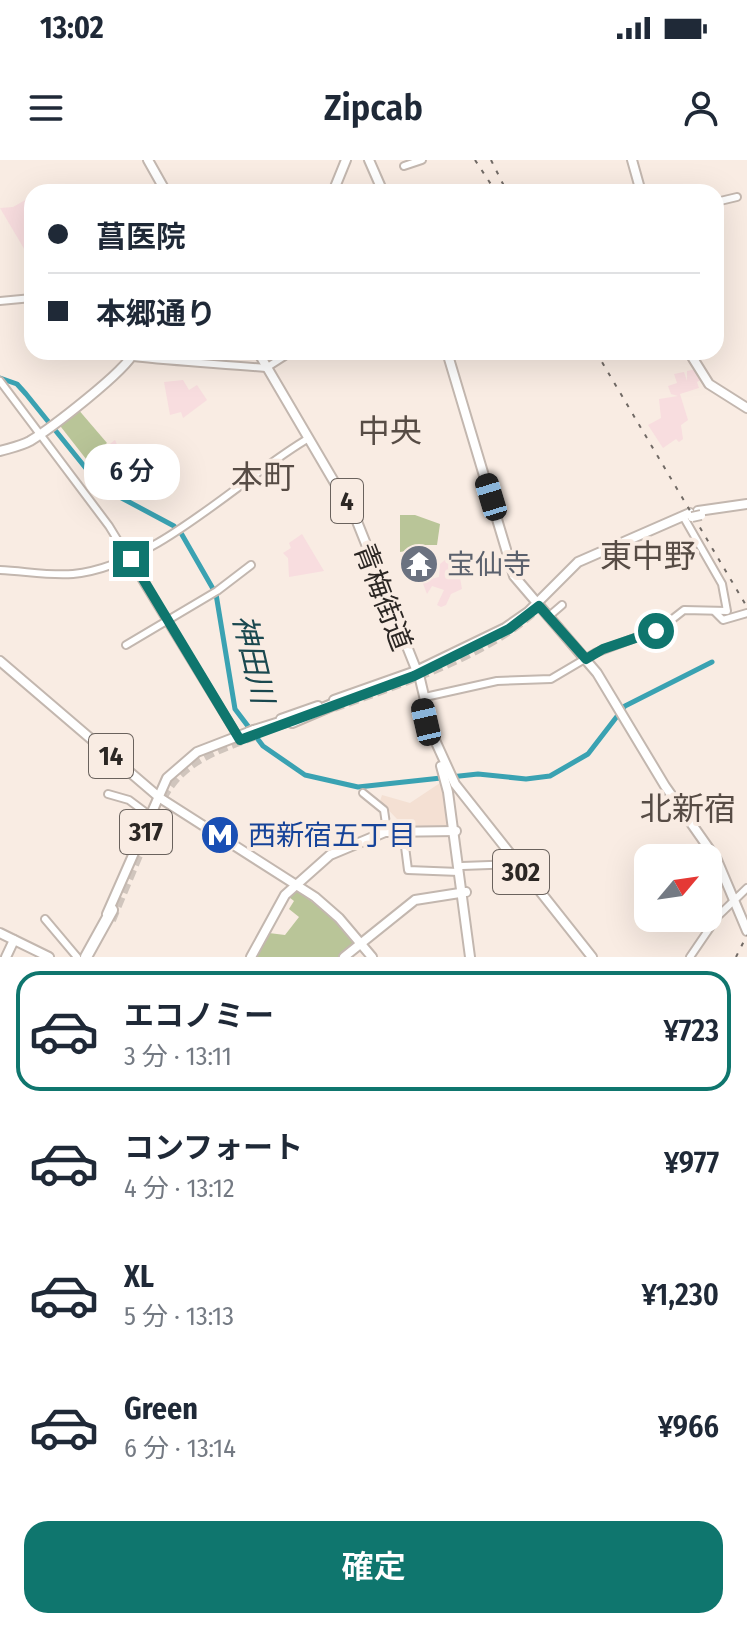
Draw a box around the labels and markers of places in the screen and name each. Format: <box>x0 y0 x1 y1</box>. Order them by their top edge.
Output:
temple icon: 宝仙寺 <box>398 543 440 585</box>
place label: 宝仙寺 <box>447 548 531 581</box>
metro station icon: 西新宿五丁目 <box>199 814 241 856</box>
place label: 西新宿五丁目 <box>248 819 416 852</box>

